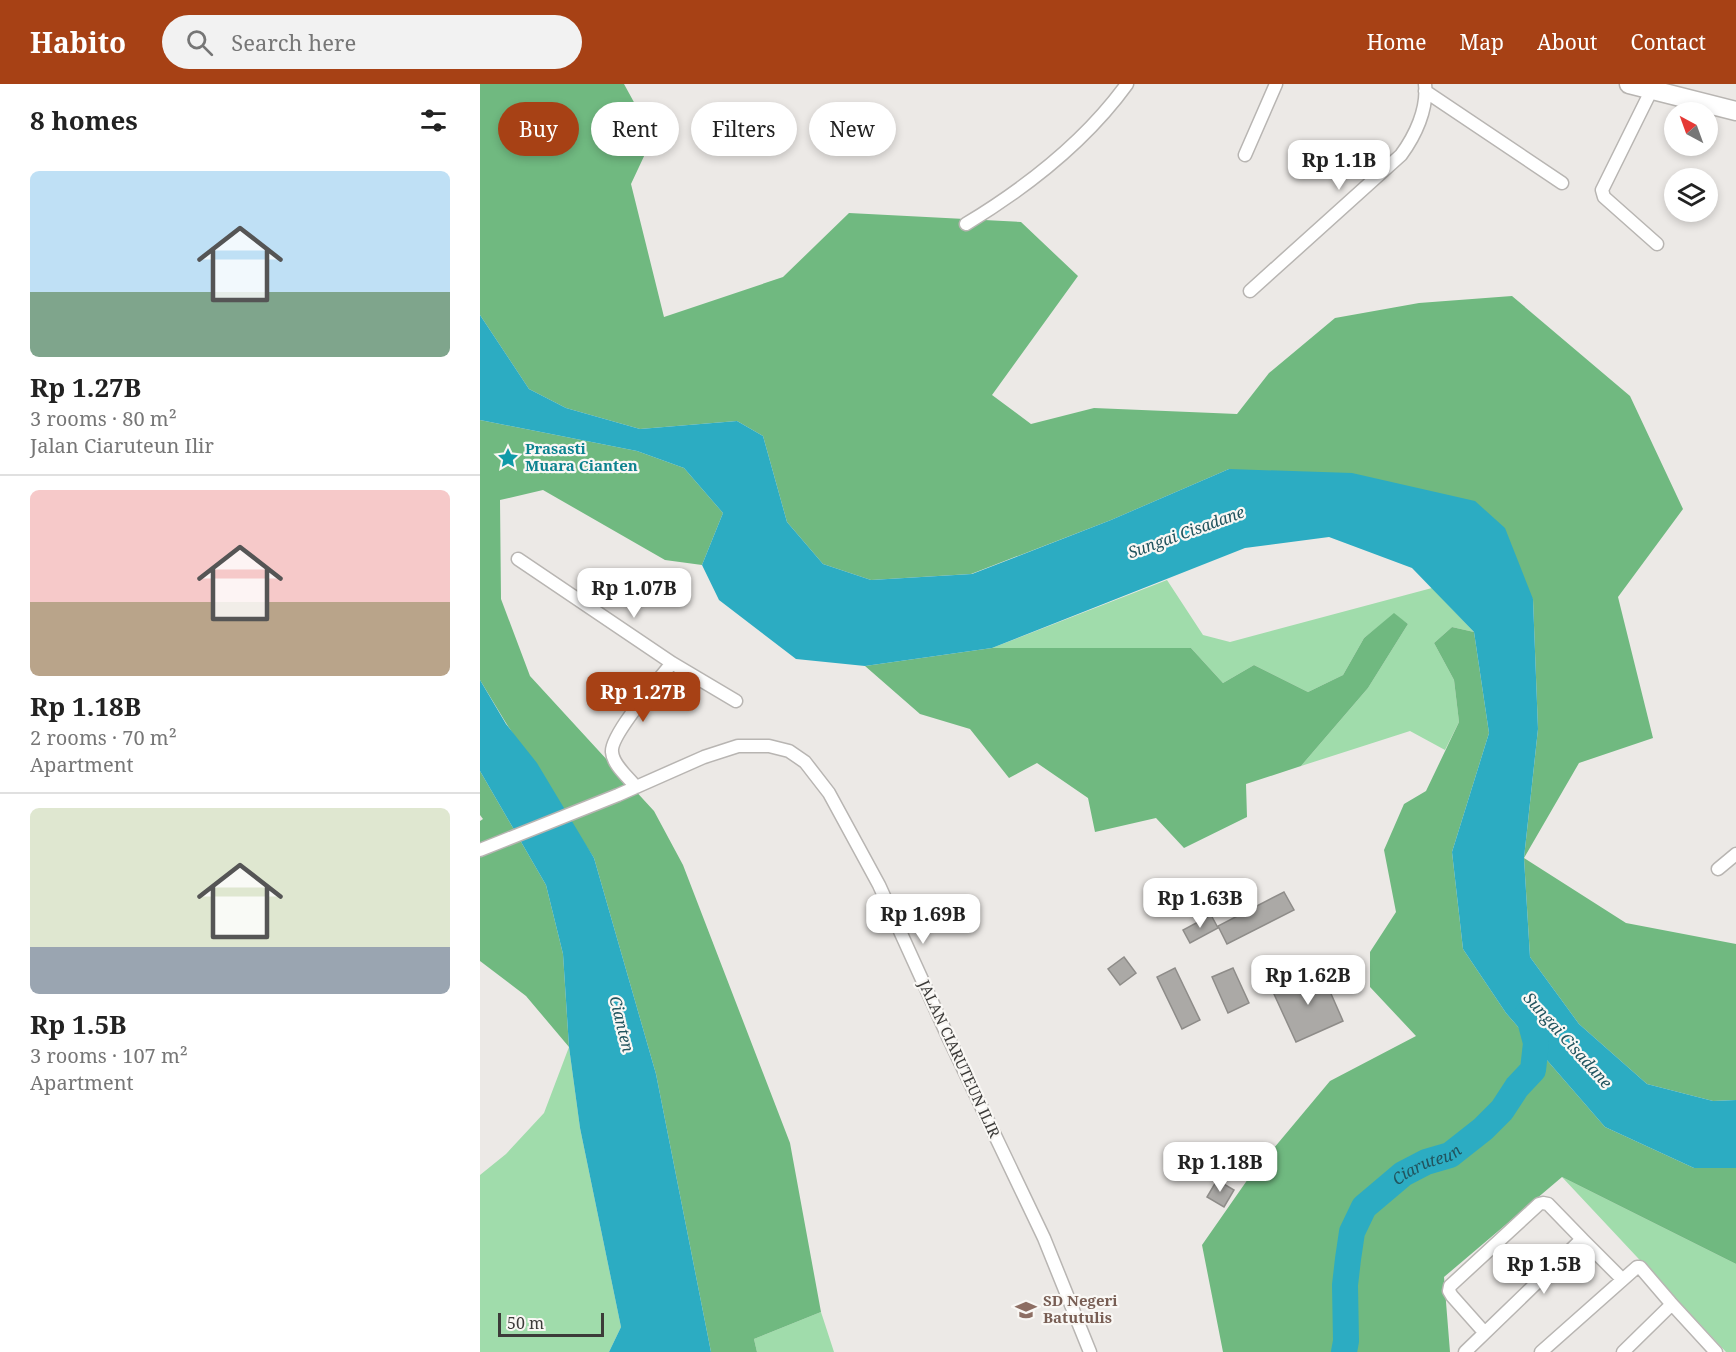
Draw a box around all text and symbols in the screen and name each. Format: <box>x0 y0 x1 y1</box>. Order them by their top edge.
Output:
search box <box>162 15 582 69</box>
text: Habito <box>30 23 126 61</box>
icon: search <box>183 26 216 59</box>
text: Search here <box>231 27 356 57</box>
text: Home <box>1367 28 1427 56</box>
text: Map <box>1460 28 1504 56</box>
text: About <box>1537 28 1598 56</box>
text: Contact <box>1631 28 1706 56</box>
text: 8 homes <box>30 102 138 138</box>
chip: Buy <box>498 102 579 156</box>
chip: Rent <box>591 102 679 156</box>
chip: Filters <box>691 102 797 156</box>
chip: New <box>809 102 896 156</box>
north arrow <box>1664 102 1718 156</box>
map controls <box>1664 102 1718 222</box>
icon: filters <box>417 104 450 137</box>
pin: Rp 1.1B <box>1284 140 1394 191</box>
text: Rp 1.1B <box>1302 146 1376 173</box>
button: layers <box>1664 168 1718 222</box>
icon: home <box>186 210 294 318</box>
text: Rp 1.27B <box>30 369 141 405</box>
text: 3 rooms · 80 m² <box>30 405 177 432</box>
text: Jalan Ciaruteun Ilir <box>30 432 214 459</box>
place label: Prasasti Muara Cianten <box>525 438 638 475</box>
place icon: Prasasti Muara Cianten <box>496 446 520 470</box>
water label: Sungai Cisadane <box>1125 501 1247 563</box>
icon: home <box>186 529 294 637</box>
pin: Rp 1.07B <box>572 568 696 619</box>
text: Rp 1.07B <box>591 574 677 601</box>
pin: Rp 1.27B <box>581 672 705 723</box>
text: Rp 1.27B <box>600 678 686 705</box>
text: Rp 1.18B <box>30 688 141 724</box>
text: 2 rooms · 70 m² <box>30 724 177 751</box>
text: Apartment <box>30 751 134 778</box>
icon: home <box>186 847 294 955</box>
pin: Rp 1.63B <box>1138 878 1262 929</box>
text: Rp 1.63B <box>1157 884 1243 911</box>
pin: Rp 1.69B <box>861 894 985 945</box>
text: Rp 1.69B <box>880 900 966 927</box>
pin: Rp 1.62B <box>1246 955 1370 1006</box>
text: Rp 1.62B <box>1265 961 1351 988</box>
street label: JALAN CIARUTEUN ILIR <box>914 976 1005 1141</box>
water label: Sungai Cisadane <box>1519 987 1617 1093</box>
water label: Cianten <box>604 994 640 1055</box>
text: Rp 1.5B <box>30 1006 127 1042</box>
text: 3 rooms · 107 m² <box>30 1042 188 1069</box>
text: Apartment <box>30 1069 134 1096</box>
water label: Ciaruteun <box>1387 1139 1466 1190</box>
pin: Rp 1.18B <box>1158 1142 1282 1193</box>
text: Rp 1.18B <box>1177 1148 1263 1175</box>
pin: Rp 1.5B <box>1489 1244 1599 1295</box>
text: Rp 1.5B <box>1507 1250 1581 1277</box>
place label: SD Negeri Batutulis <box>1043 1290 1118 1327</box>
school or university icon: SD Negeri Batutulis <box>1014 1298 1038 1322</box>
scale bar <box>498 1310 604 1338</box>
text: 50 m <box>507 1312 544 1334</box>

